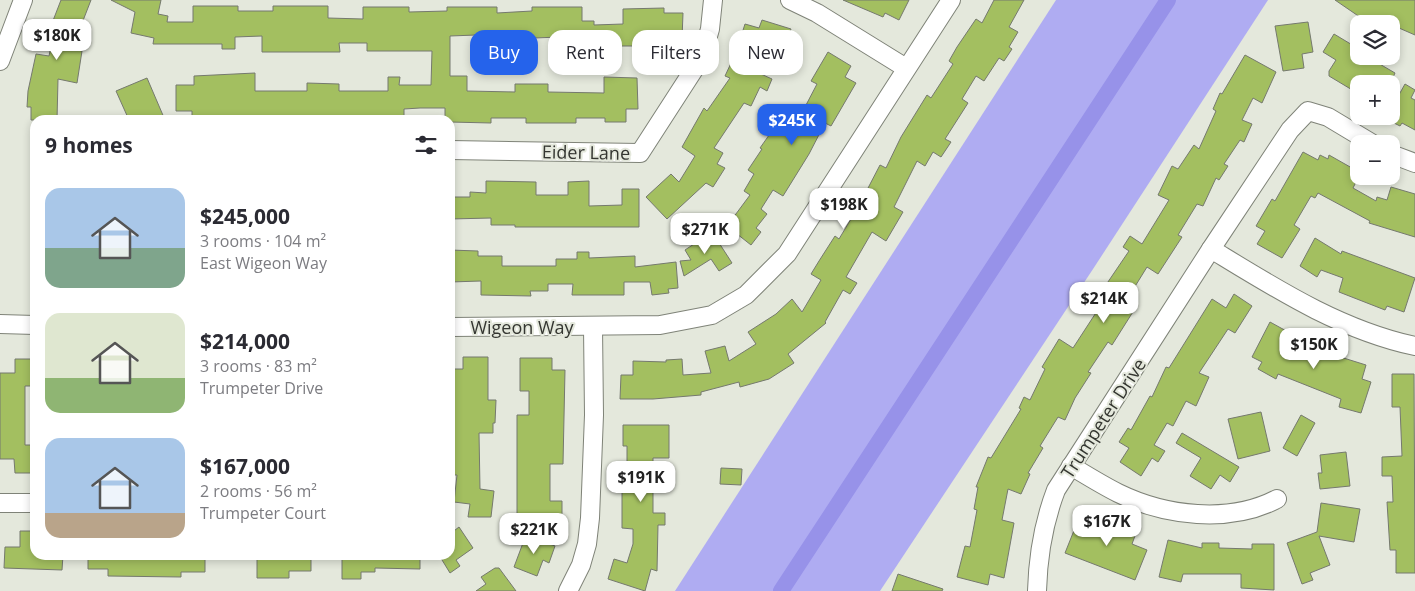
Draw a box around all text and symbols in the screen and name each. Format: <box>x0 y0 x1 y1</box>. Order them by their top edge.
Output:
map controls <box>1350 15 1400 185</box>
button: layers <box>1350 15 1400 65</box>
pin: $180K <box>22 18 92 61</box>
text: $180K <box>33 24 81 46</box>
chip: Buy <box>470 30 538 75</box>
chip: Rent <box>548 30 622 75</box>
chip: Filters <box>632 30 719 75</box>
chip: New <box>729 30 803 75</box>
button: + <box>1350 75 1400 125</box>
pin: $245K <box>757 104 827 146</box>
text: $245K <box>768 109 816 131</box>
text: 9 homes <box>45 131 133 159</box>
icon: filters <box>412 131 440 159</box>
button: − <box>1350 135 1400 185</box>
street label: Eider Lane <box>542 139 630 165</box>
pin: $198K <box>809 188 879 230</box>
text: $198K <box>820 193 868 215</box>
text: $245,000 <box>200 202 290 230</box>
icon: home <box>85 208 145 268</box>
pin: $271K <box>670 212 740 255</box>
text: $271K <box>681 218 729 240</box>
text: 3 rooms · 104 m² <box>200 230 326 252</box>
text: East Wigeon Way <box>200 252 327 274</box>
pin: $214K <box>1069 282 1139 324</box>
text: $214K <box>1080 287 1128 309</box>
street label: Wigeon Way <box>470 315 575 339</box>
text: $214,000 <box>200 327 290 355</box>
pin: $150K <box>1279 328 1349 370</box>
icon: home <box>85 333 145 393</box>
text: $150K <box>1290 333 1338 355</box>
street label: Trumpeter Drive <box>1055 353 1151 483</box>
text: 3 rooms · 83 m² <box>200 355 317 377</box>
text: Trumpeter Drive <box>200 377 323 399</box>
text: $167,000 <box>200 452 290 480</box>
icon: home <box>85 458 145 518</box>
pin: $191K <box>606 460 676 503</box>
text: $191K <box>617 466 665 488</box>
text: 2 rooms · 56 m² <box>200 480 317 502</box>
text: Trumpeter Court <box>200 502 326 524</box>
pin: $167K <box>1072 504 1142 547</box>
text: $167K <box>1083 510 1131 532</box>
pin: $221K <box>499 512 569 555</box>
text: $221K <box>510 518 558 540</box>

